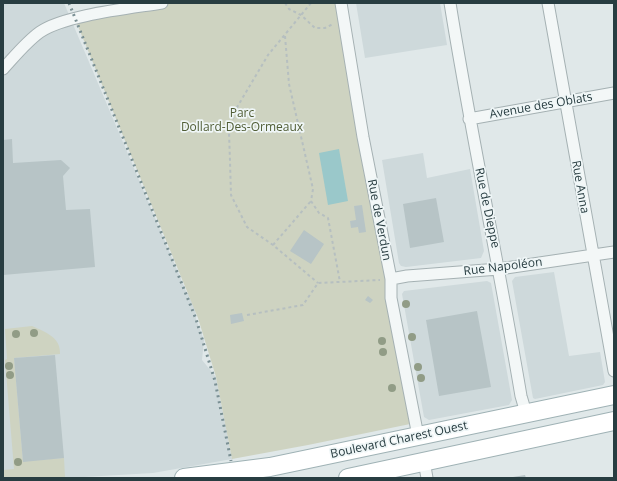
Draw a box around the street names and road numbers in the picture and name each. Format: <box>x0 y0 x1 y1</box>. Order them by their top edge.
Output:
street label: Avenue des Oblats <box>488 90 594 122</box>
street label: Rue Anna <box>568 159 592 215</box>
street label: Rue de Dieppe <box>471 167 503 249</box>
street label: Rue de Verdun <box>364 178 394 262</box>
street label: Rue Napoléon <box>463 255 543 279</box>
street label: Boulevard Charest Ouest <box>329 418 469 462</box>

